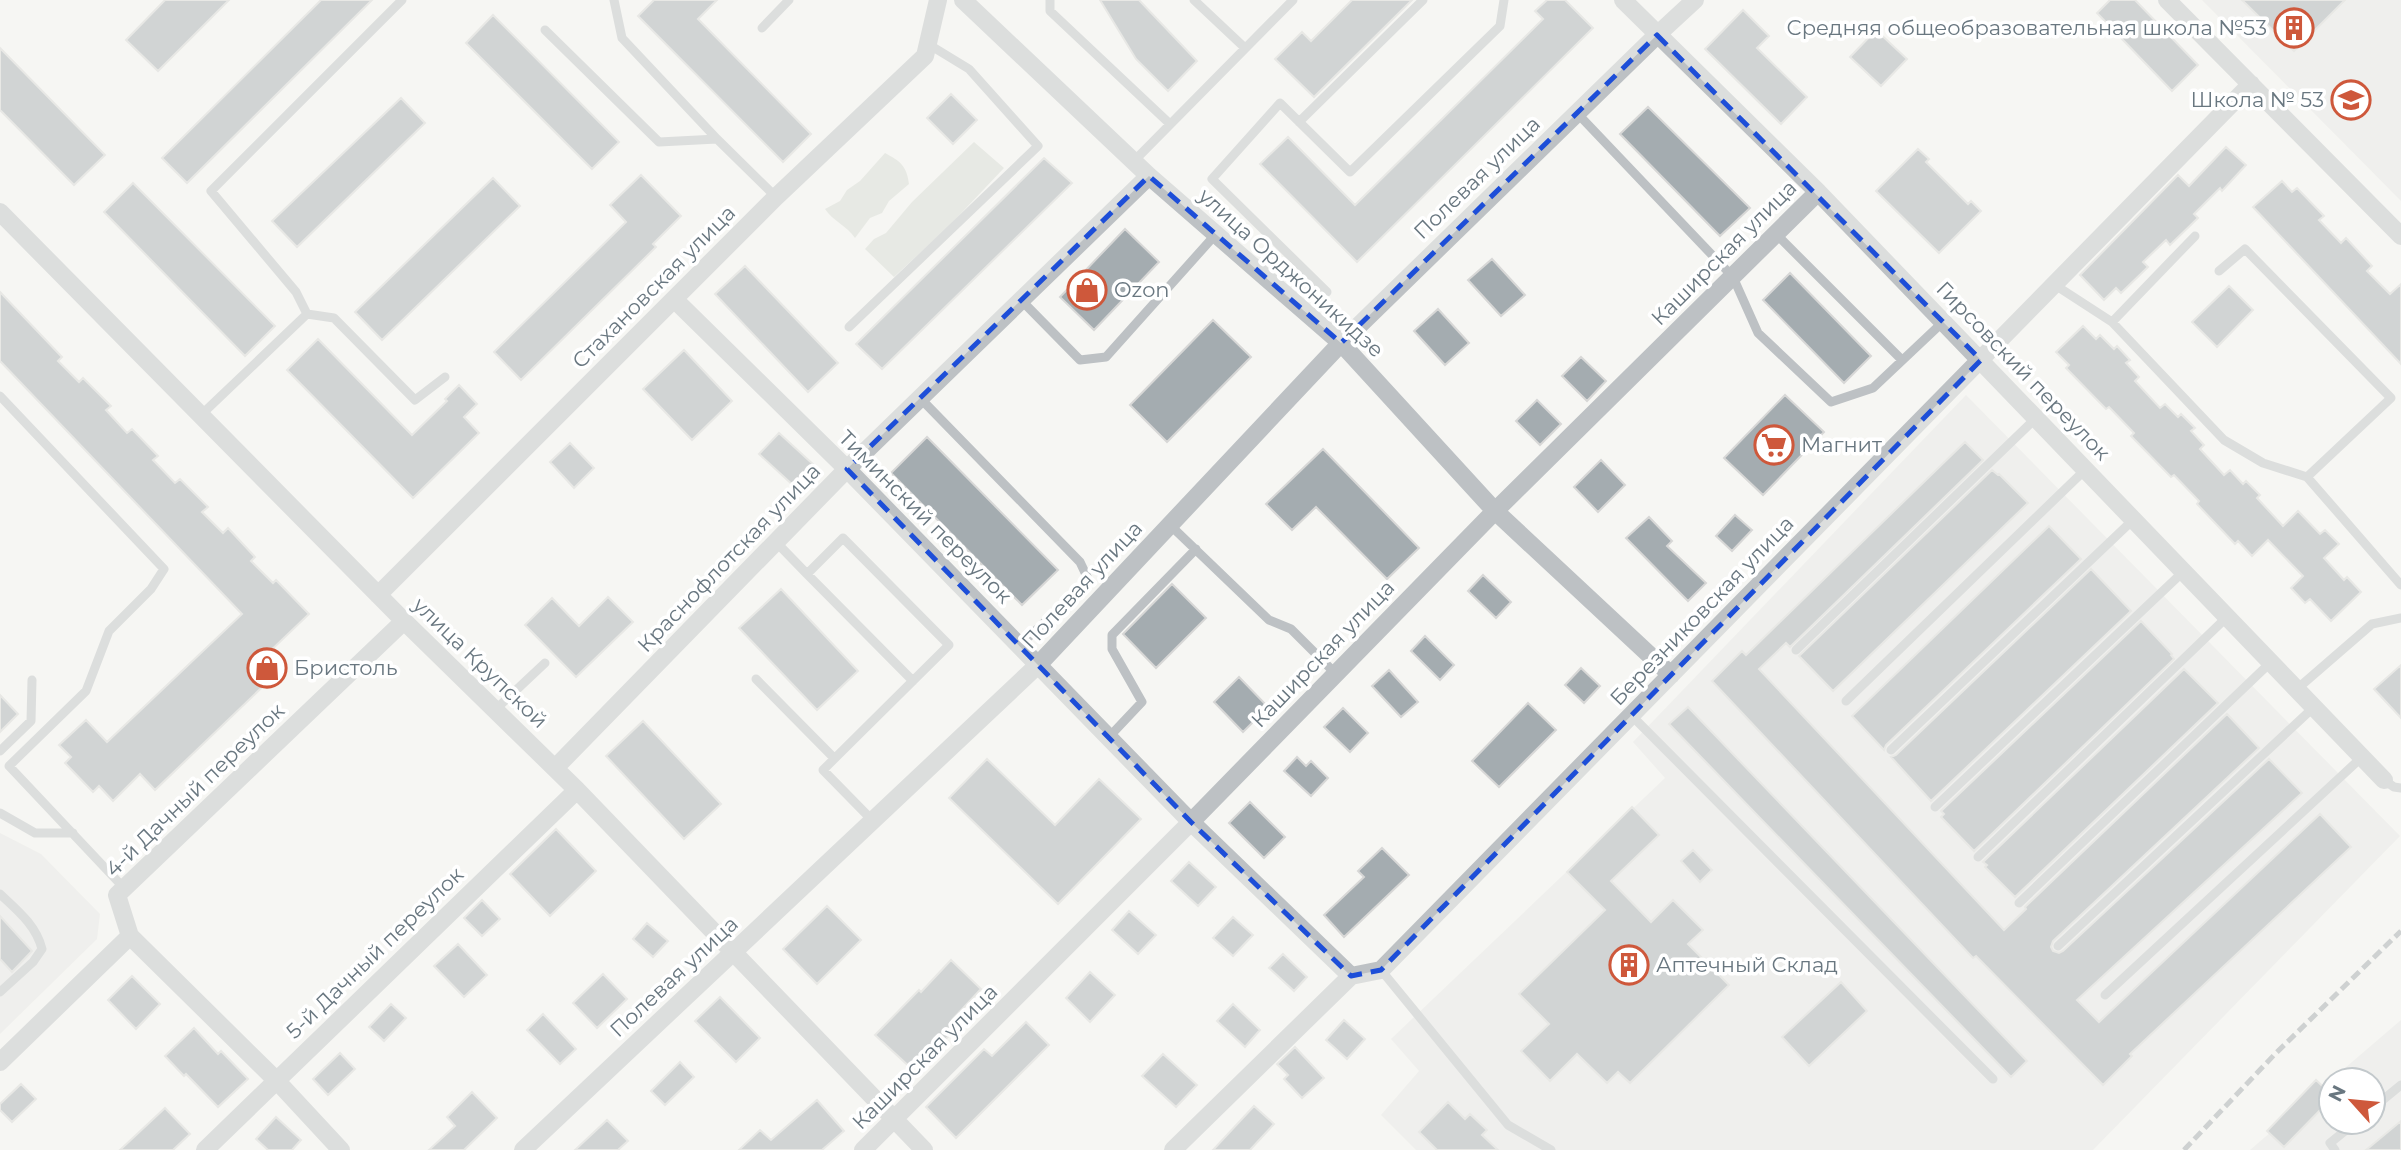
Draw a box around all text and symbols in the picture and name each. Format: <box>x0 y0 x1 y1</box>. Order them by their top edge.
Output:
building icon: Средняя общеобразовательная школа №53 <box>2273 7 2315 49</box>
place label: Средняя общеобразовательная школа №53 <box>1787 15 2267 40</box>
school or university icon: Школа № 53 <box>2330 79 2372 121</box>
place label: Школа № 53 <box>2191 87 2324 112</box>
street label: Полевая улица <box>1408 111 1545 244</box>
street label: Каширская улица <box>1646 175 1801 330</box>
street label: улица Орджоникидзе <box>1193 182 1389 362</box>
street label: Стахановская улица <box>567 200 740 373</box>
shop icon: Ozon <box>1066 269 1108 311</box>
street label: Гирсовский переулок <box>1931 276 2115 465</box>
place label: Ozon <box>1114 277 1170 302</box>
supermarket icon: Магнит <box>1753 424 1795 466</box>
street label: Тиминский переулок <box>834 425 1017 608</box>
place label: Магнит <box>1801 432 1882 457</box>
street label: Краснофлотская улица <box>632 458 825 657</box>
street label: Березниковская улица <box>1605 511 1799 710</box>
street label: Полевая улица <box>1016 516 1147 654</box>
street label: Каширская улица <box>1246 575 1399 732</box>
street label: улица Крупской <box>407 591 553 733</box>
shop icon: Бристоль <box>246 647 288 689</box>
place label: Бристоль <box>294 655 398 680</box>
street label: 4-й Дачный переулок <box>100 698 289 881</box>
street label: 5-й Дачный переулок <box>281 862 468 1044</box>
street label: Полевая улица <box>605 911 743 1042</box>
building icon: Аптечный Склад <box>1608 944 1650 986</box>
place label: Аптечный Склад <box>1656 952 1838 977</box>
street label: Каширская улица <box>847 979 1002 1134</box>
north arrow <box>2317 1066 2387 1136</box>
text: N <box>2324 1081 2351 1106</box>

